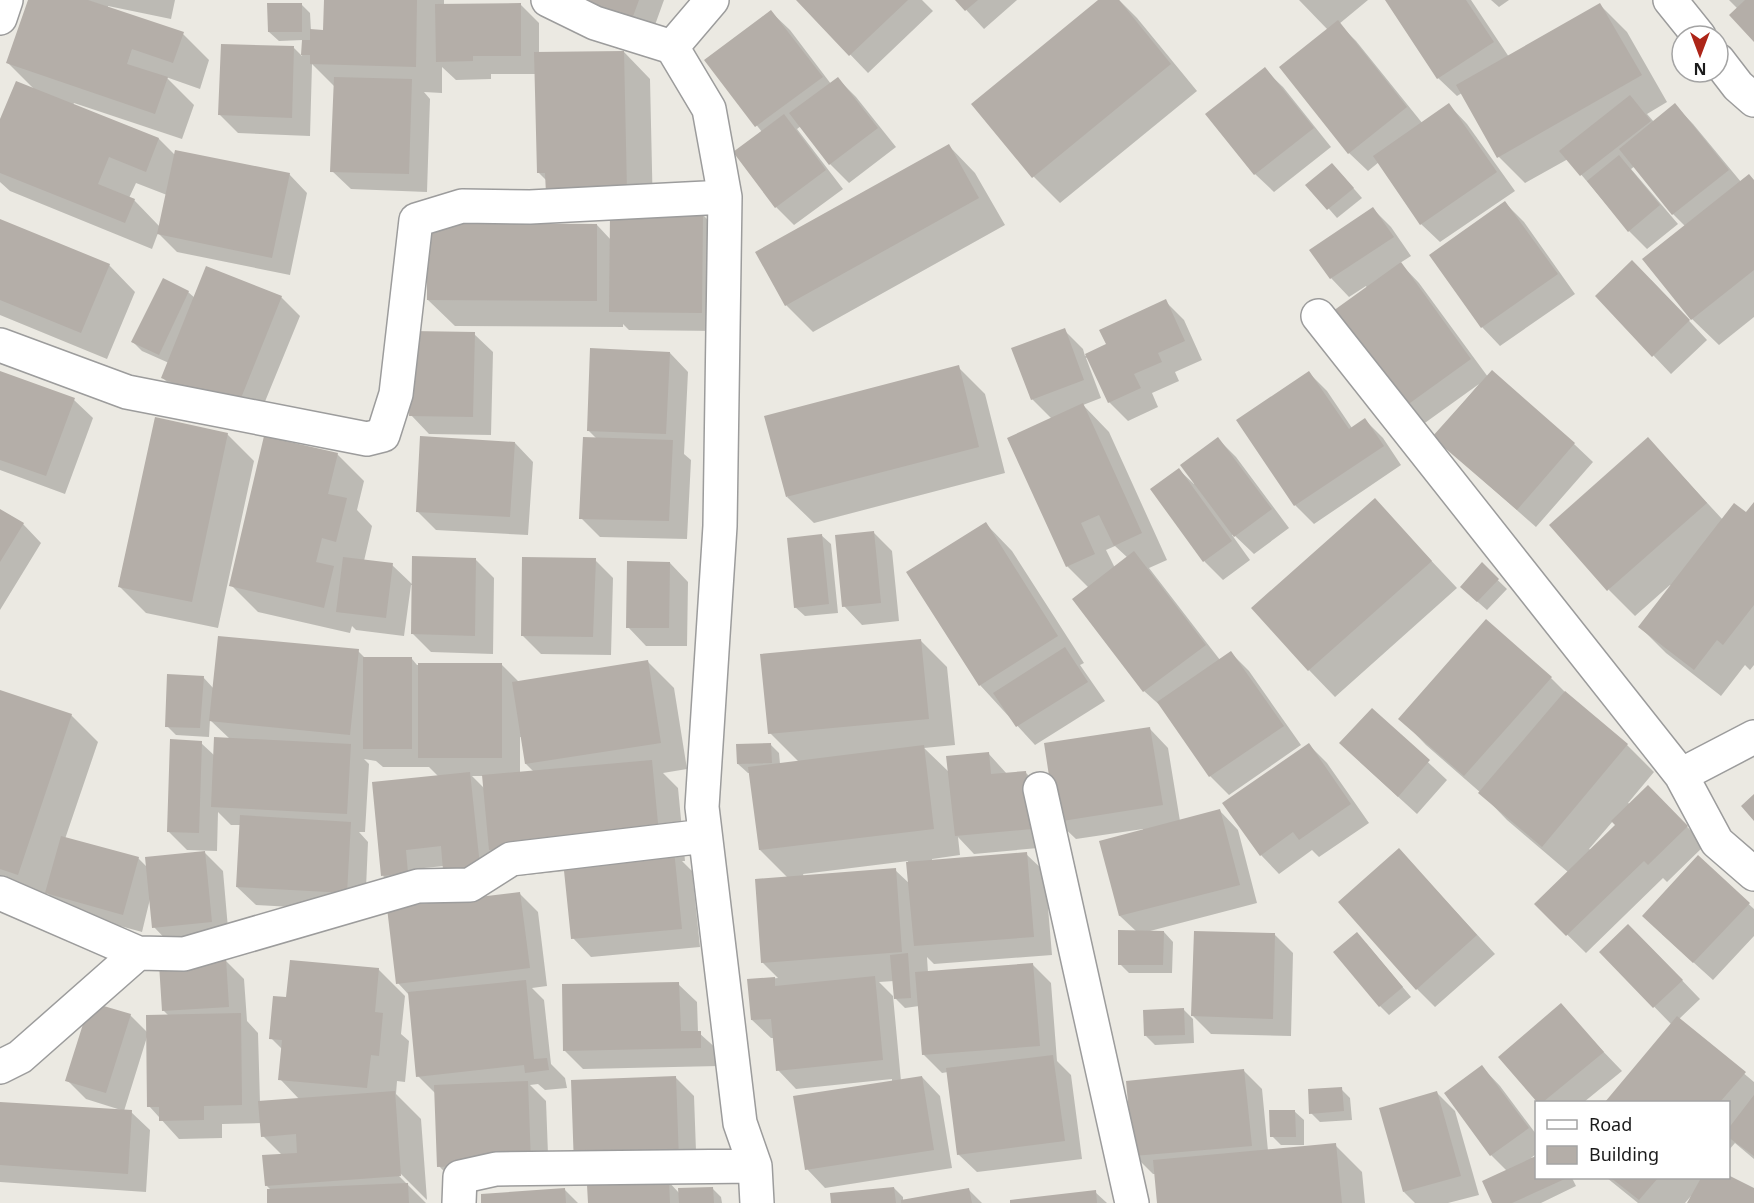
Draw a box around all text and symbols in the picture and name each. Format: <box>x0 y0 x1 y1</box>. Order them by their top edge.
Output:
north arrow <box>1670 24 1730 84</box>
text: N <box>1693 58 1707 80</box>
legend <box>1535 1101 1730 1179</box>
text: Road <box>1589 1112 1632 1136</box>
text: Building <box>1589 1142 1659 1166</box>

